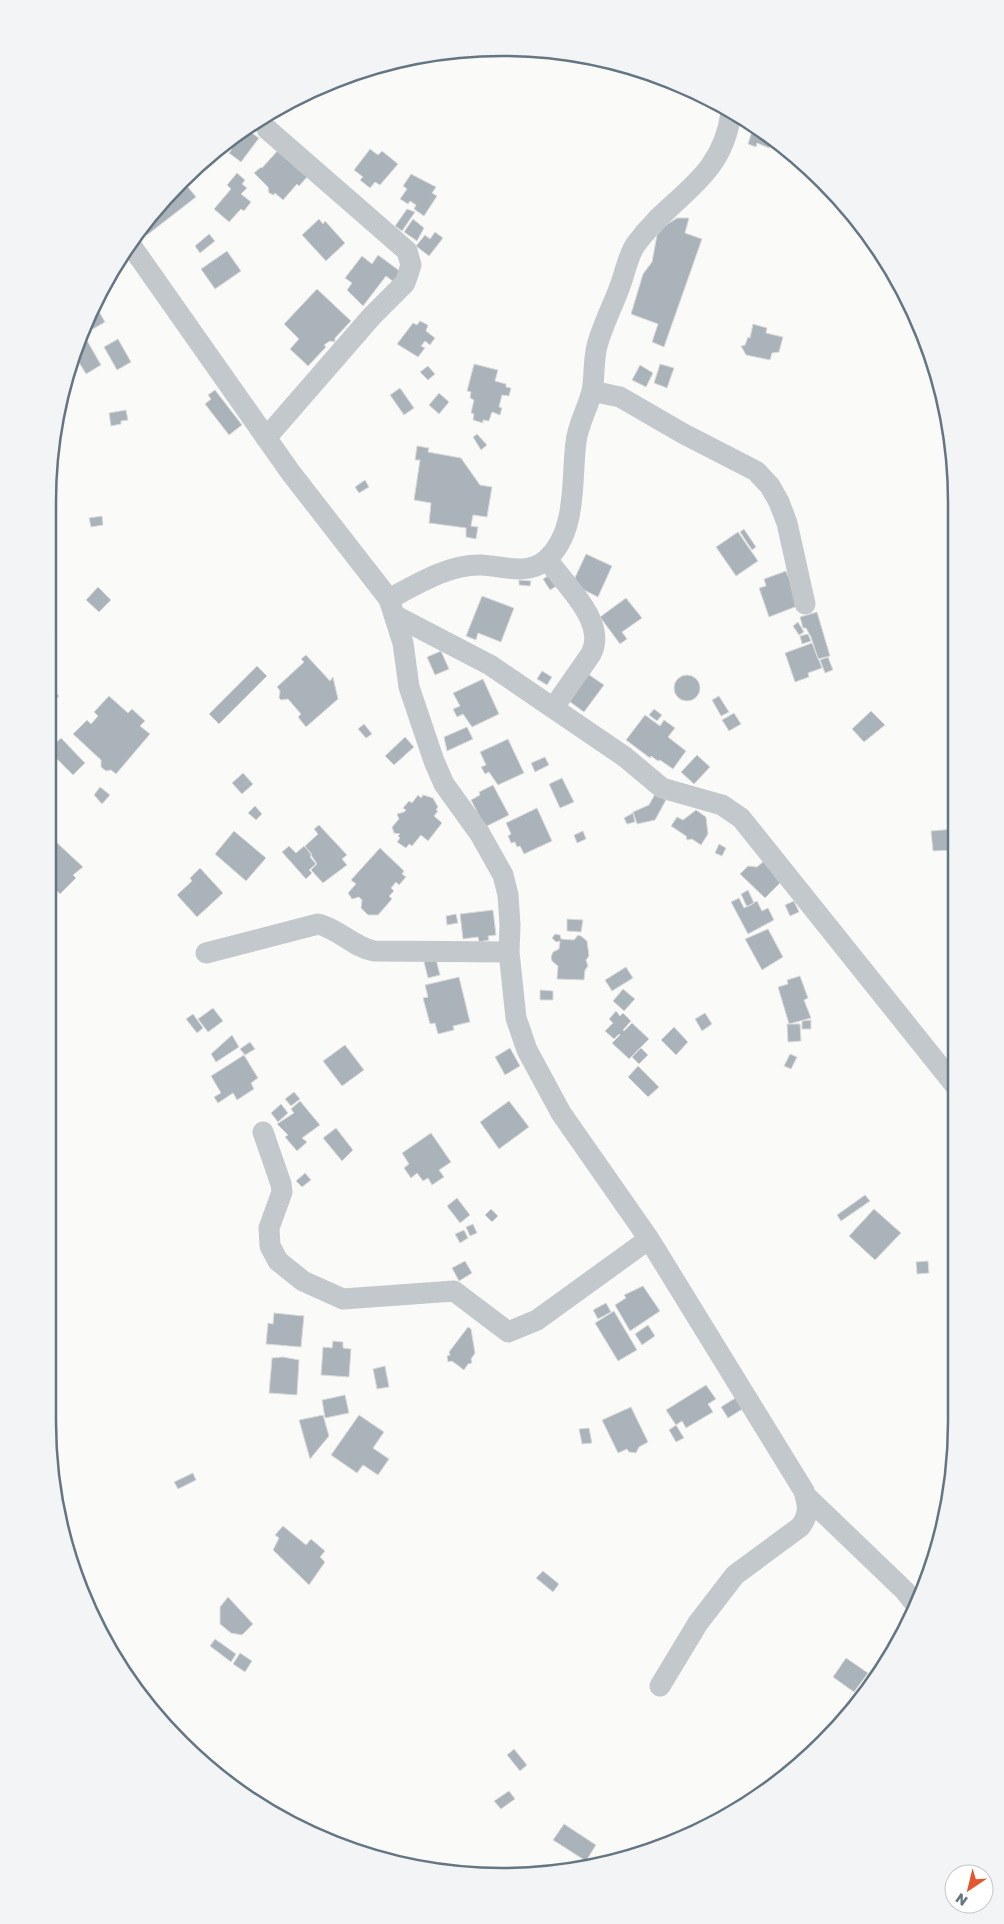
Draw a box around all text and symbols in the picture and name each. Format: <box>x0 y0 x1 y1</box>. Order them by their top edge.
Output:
north arrow <box>944 1864 994 1914</box>
text: N <box>952 1890 970 1910</box>

